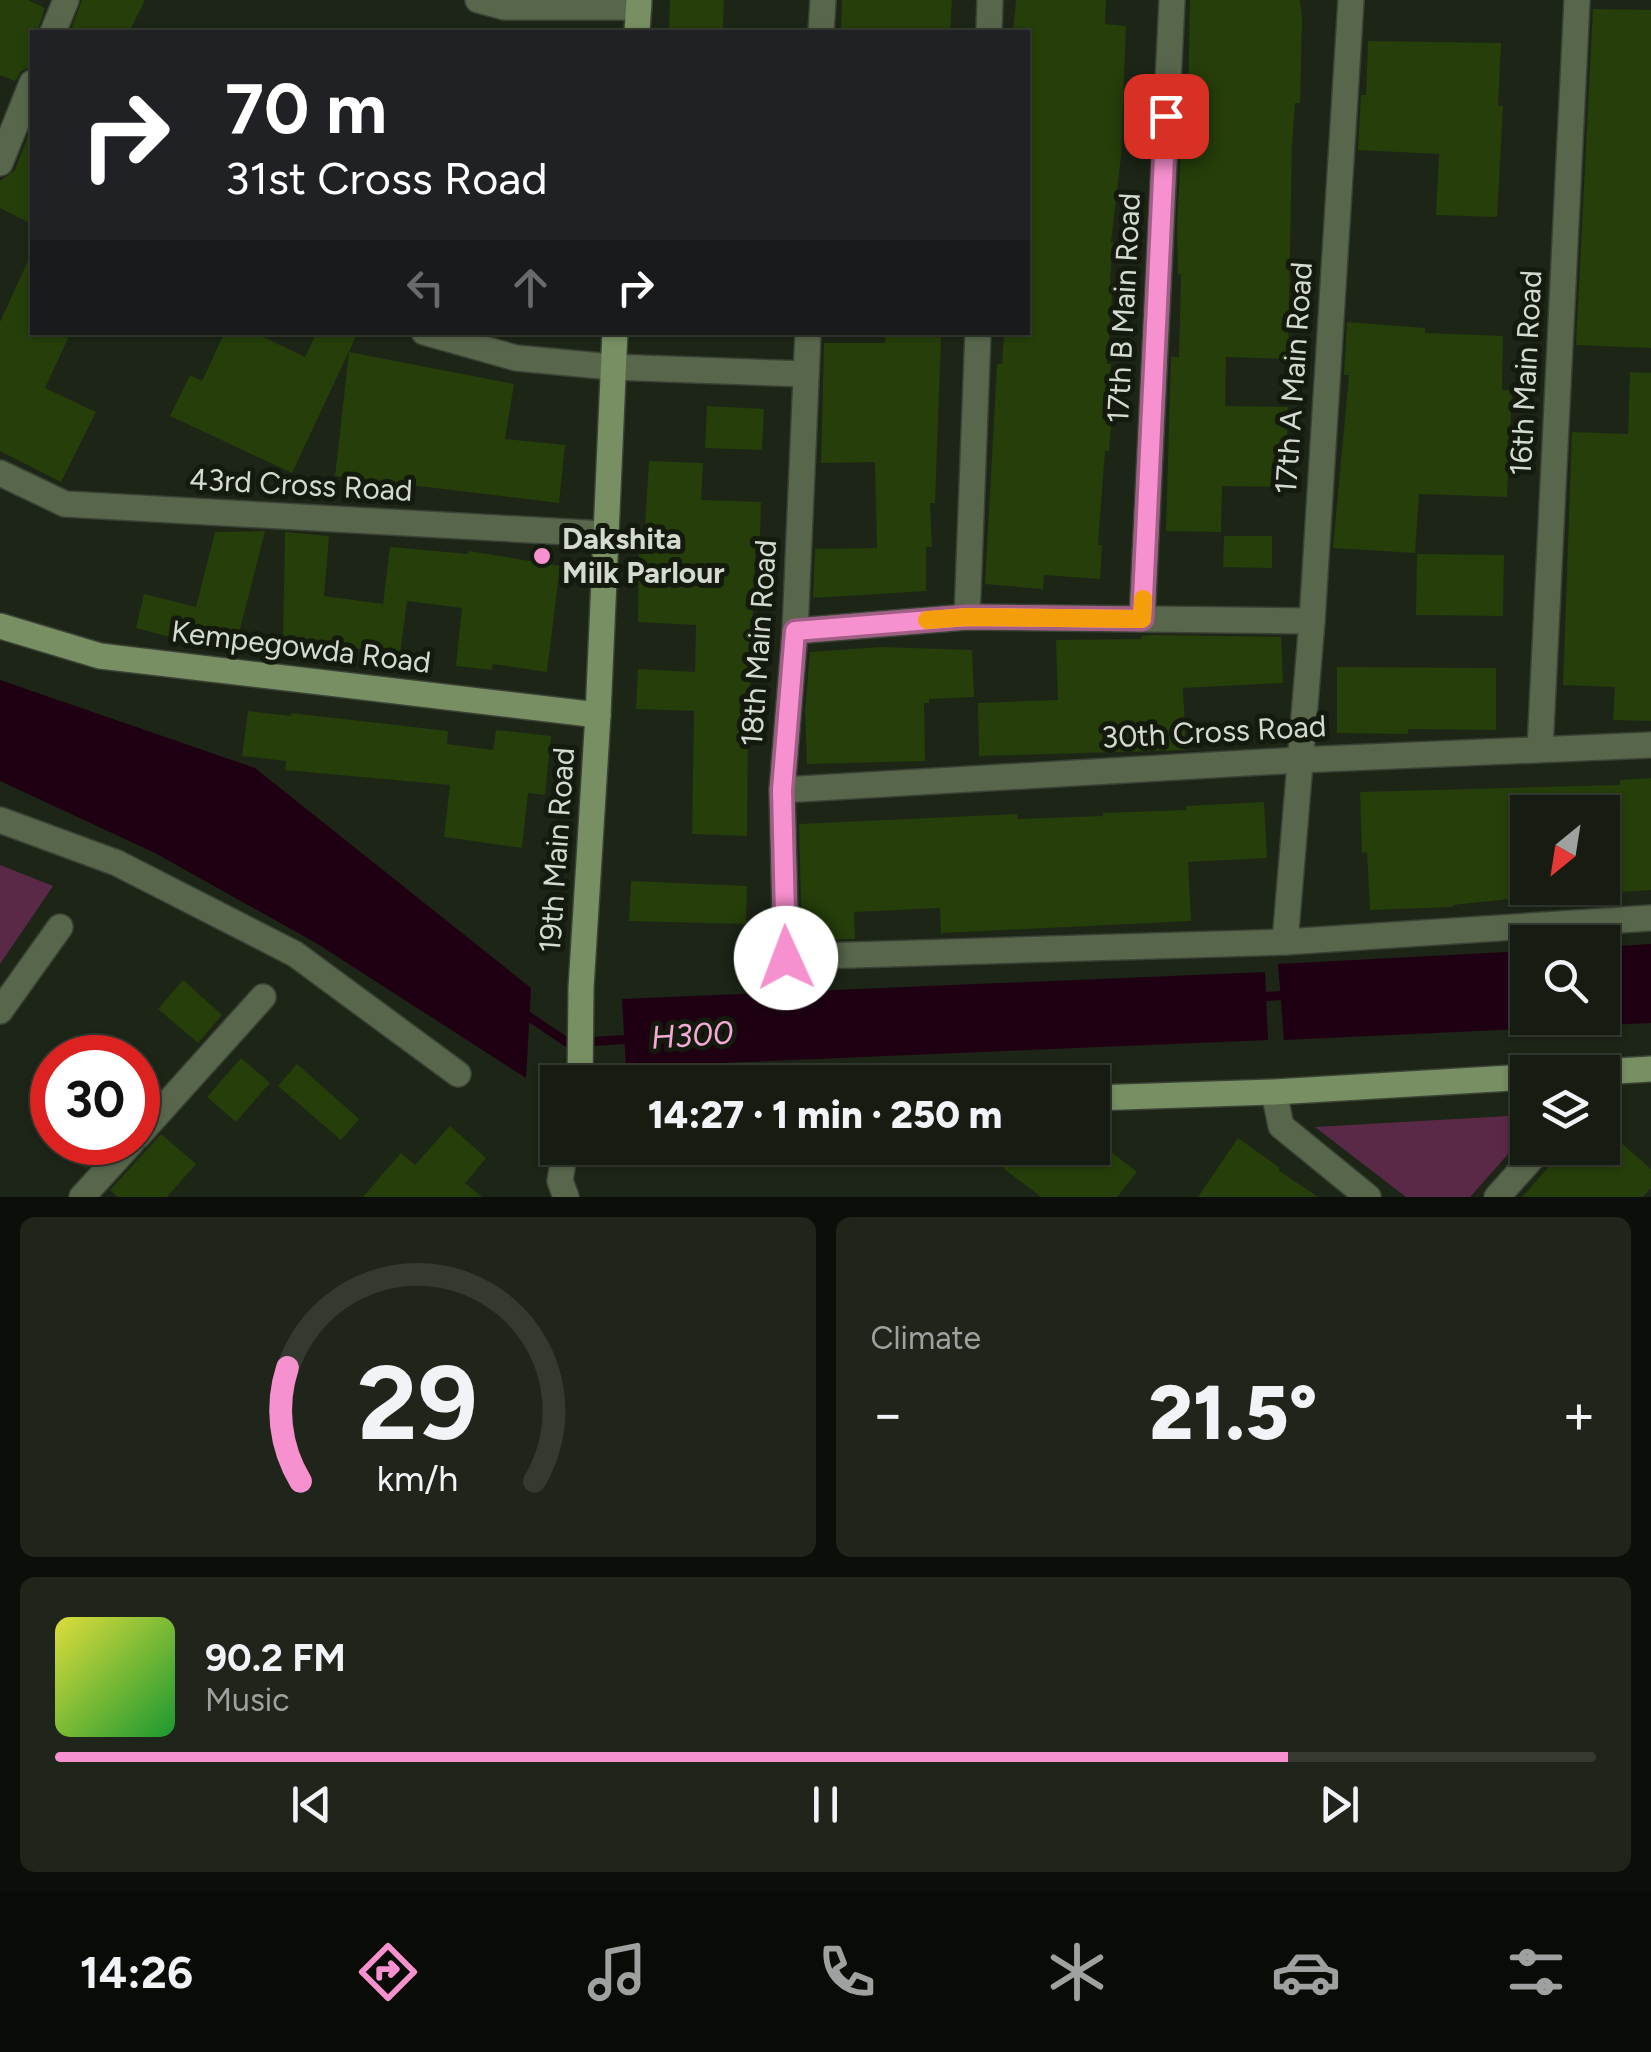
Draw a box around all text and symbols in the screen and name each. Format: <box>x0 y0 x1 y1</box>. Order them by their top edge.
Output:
text: 70 m <box>225 66 387 151</box>
icon: right <box>60 70 190 200</box>
pin <box>1124 74 1209 159</box>
icon: arrive <box>1139 89 1194 144</box>
text: 31st Cross Road <box>225 151 548 205</box>
street label: 17th B Main Road <box>1099 192 1148 424</box>
icon: left <box>398 260 453 315</box>
icon: ahead <box>503 260 558 315</box>
icon: right <box>608 260 663 315</box>
street label: 17th A Main Road <box>1267 261 1320 495</box>
street label: 16th Main Road <box>1502 269 1549 477</box>
street label: 43rd Cross Road <box>188 460 414 509</box>
place label: Dakshita Milk Parlour <box>562 520 725 591</box>
street label: 18th Main Road <box>733 538 784 748</box>
marker: Dakshita Milk Parlour <box>531 545 553 567</box>
street label: Kempegowda Road <box>169 612 433 681</box>
street label: 30th Cross Road <box>1101 707 1327 756</box>
street label: 19th Main Road <box>531 746 582 954</box>
north arrow <box>1510 795 1620 905</box>
map controls <box>1510 795 1620 1165</box>
position arrow <box>734 906 838 1010</box>
button: search <box>1510 925 1620 1035</box>
water label: H300 <box>650 1013 734 1057</box>
speed limit sign: 30 <box>30 1035 160 1165</box>
button: layers <box>1510 1055 1620 1165</box>
text: 14:27 · 1 min · 250 m <box>648 1092 1002 1138</box>
text: Climate <box>871 1319 981 1357</box>
text: 29 <box>357 1340 478 1465</box>
text: 21.5° <box>1149 1368 1318 1458</box>
text: − <box>871 1381 905 1447</box>
text: + <box>1562 1381 1596 1447</box>
text: km/h <box>377 1457 459 1500</box>
text: 90.2 FM <box>205 1635 346 1681</box>
text: Music <box>205 1681 290 1719</box>
icon: previous <box>284 1777 339 1832</box>
icon: pause <box>798 1777 853 1832</box>
icon: next <box>1312 1777 1367 1832</box>
icon: directions <box>353 1937 423 2007</box>
icon: music <box>582 1937 652 2007</box>
icon: phone <box>812 1937 882 2007</box>
icon: climate <box>1042 1937 1112 2007</box>
icon: car <box>1271 1937 1341 2007</box>
icon: filters <box>1501 1937 1571 2007</box>
text: 14:26 <box>80 1945 193 1999</box>

